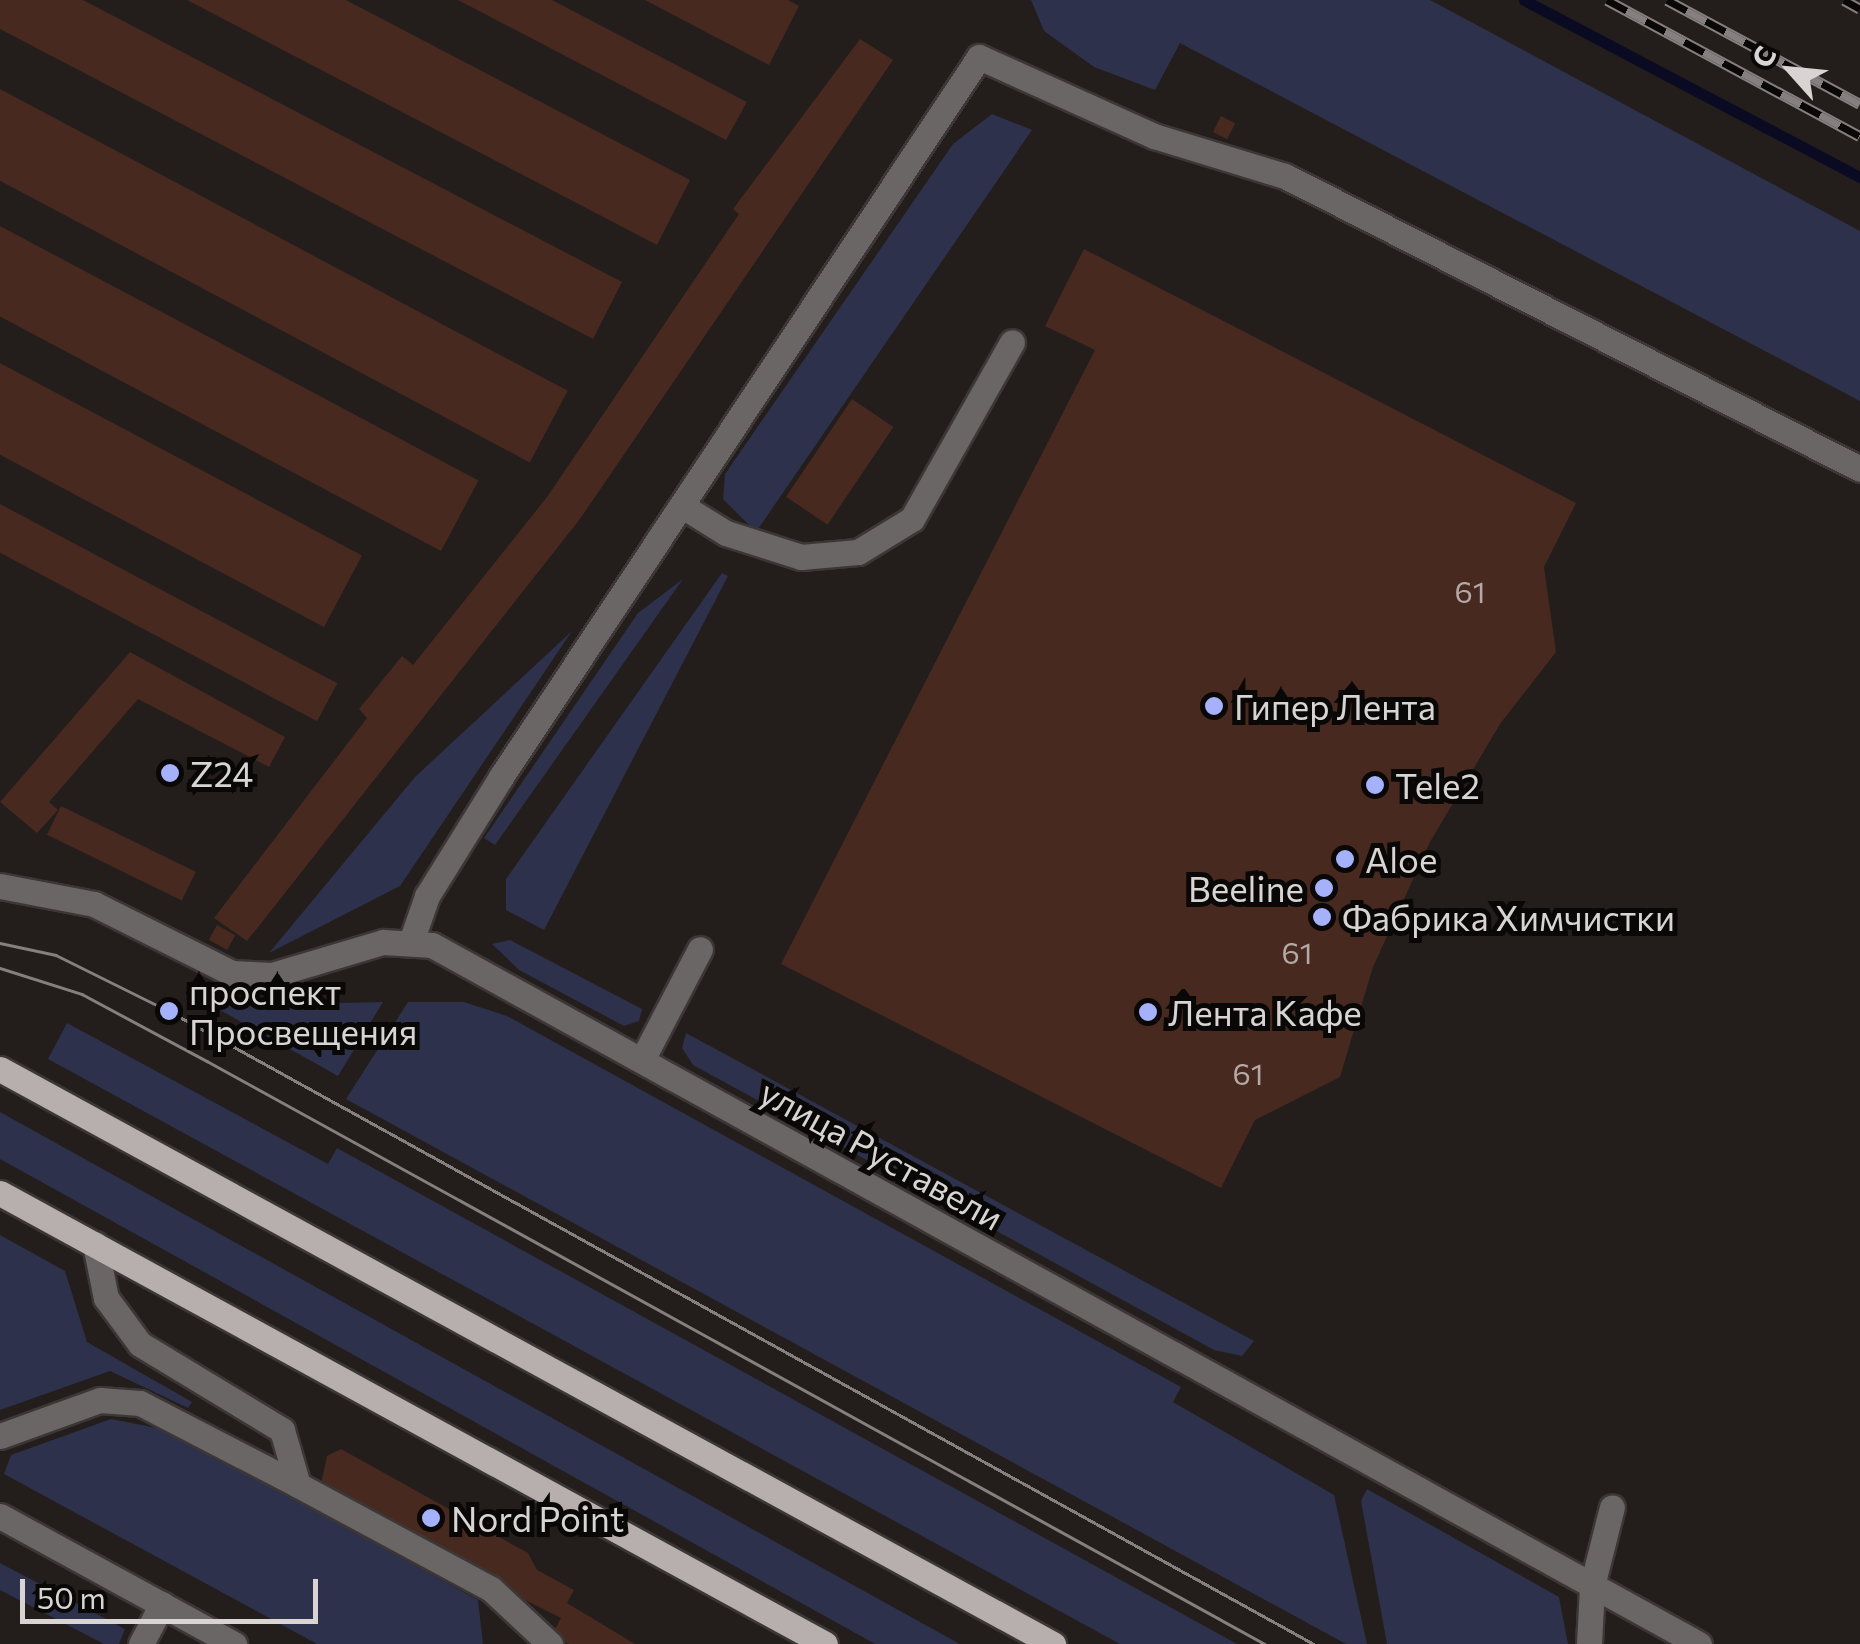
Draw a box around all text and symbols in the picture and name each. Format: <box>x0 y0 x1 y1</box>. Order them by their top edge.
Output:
north arrow <box>1740 20 1840 120</box>
text: С <box>1744 40 1783 73</box>
house number: 61 <box>1454 573 1486 609</box>
place label: Гипер Лента <box>1234 685 1436 727</box>
marker: Гипер Лента <box>1203 695 1225 717</box>
place label: Z24 <box>190 752 253 794</box>
marker: Z24 <box>159 762 181 784</box>
place label: Tele2 <box>1395 764 1480 806</box>
marker: Tele2 <box>1364 774 1386 796</box>
place label: Aloe <box>1365 838 1437 880</box>
marker: Aloe <box>1334 848 1356 870</box>
place label: Beeline <box>1188 867 1304 909</box>
marker: Beeline <box>1313 877 1335 899</box>
place label: Фабрика Химчистки <box>1342 896 1675 938</box>
marker: Фабрика Химчистки <box>1311 906 1333 928</box>
house number: 61 <box>1281 934 1313 970</box>
place label: проспект Просвещения <box>189 970 417 1052</box>
place label: Лента Кафе <box>1168 991 1362 1033</box>
marker: проспект Просвещения <box>158 1000 180 1022</box>
marker: Лента Кафе <box>1137 1001 1159 1023</box>
house number: 61 <box>1232 1055 1264 1091</box>
street label: улица Руставели <box>753 1070 1011 1238</box>
place label: Nord Point <box>451 1497 624 1539</box>
marker: Nord Point <box>420 1507 442 1529</box>
scale bar <box>25 1559 322 1621</box>
text: 50 m <box>37 1578 106 1615</box>

